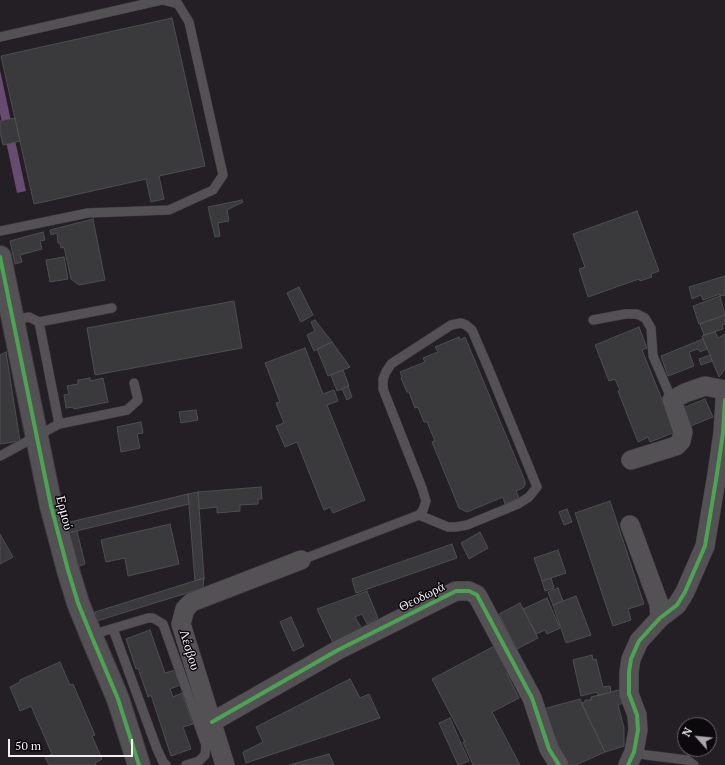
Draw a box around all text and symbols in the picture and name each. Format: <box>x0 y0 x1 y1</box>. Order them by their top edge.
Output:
street label: Ερμού <box>52 494 76 532</box>
street label: Θεοδωρά <box>396 579 448 615</box>
street label: Λέσβου <box>175 628 203 672</box>
north arrow <box>677 717 717 757</box>
text: N <box>679 725 695 739</box>
scale bar <box>10 731 135 757</box>
text: 50 m <box>15 738 41 753</box>

